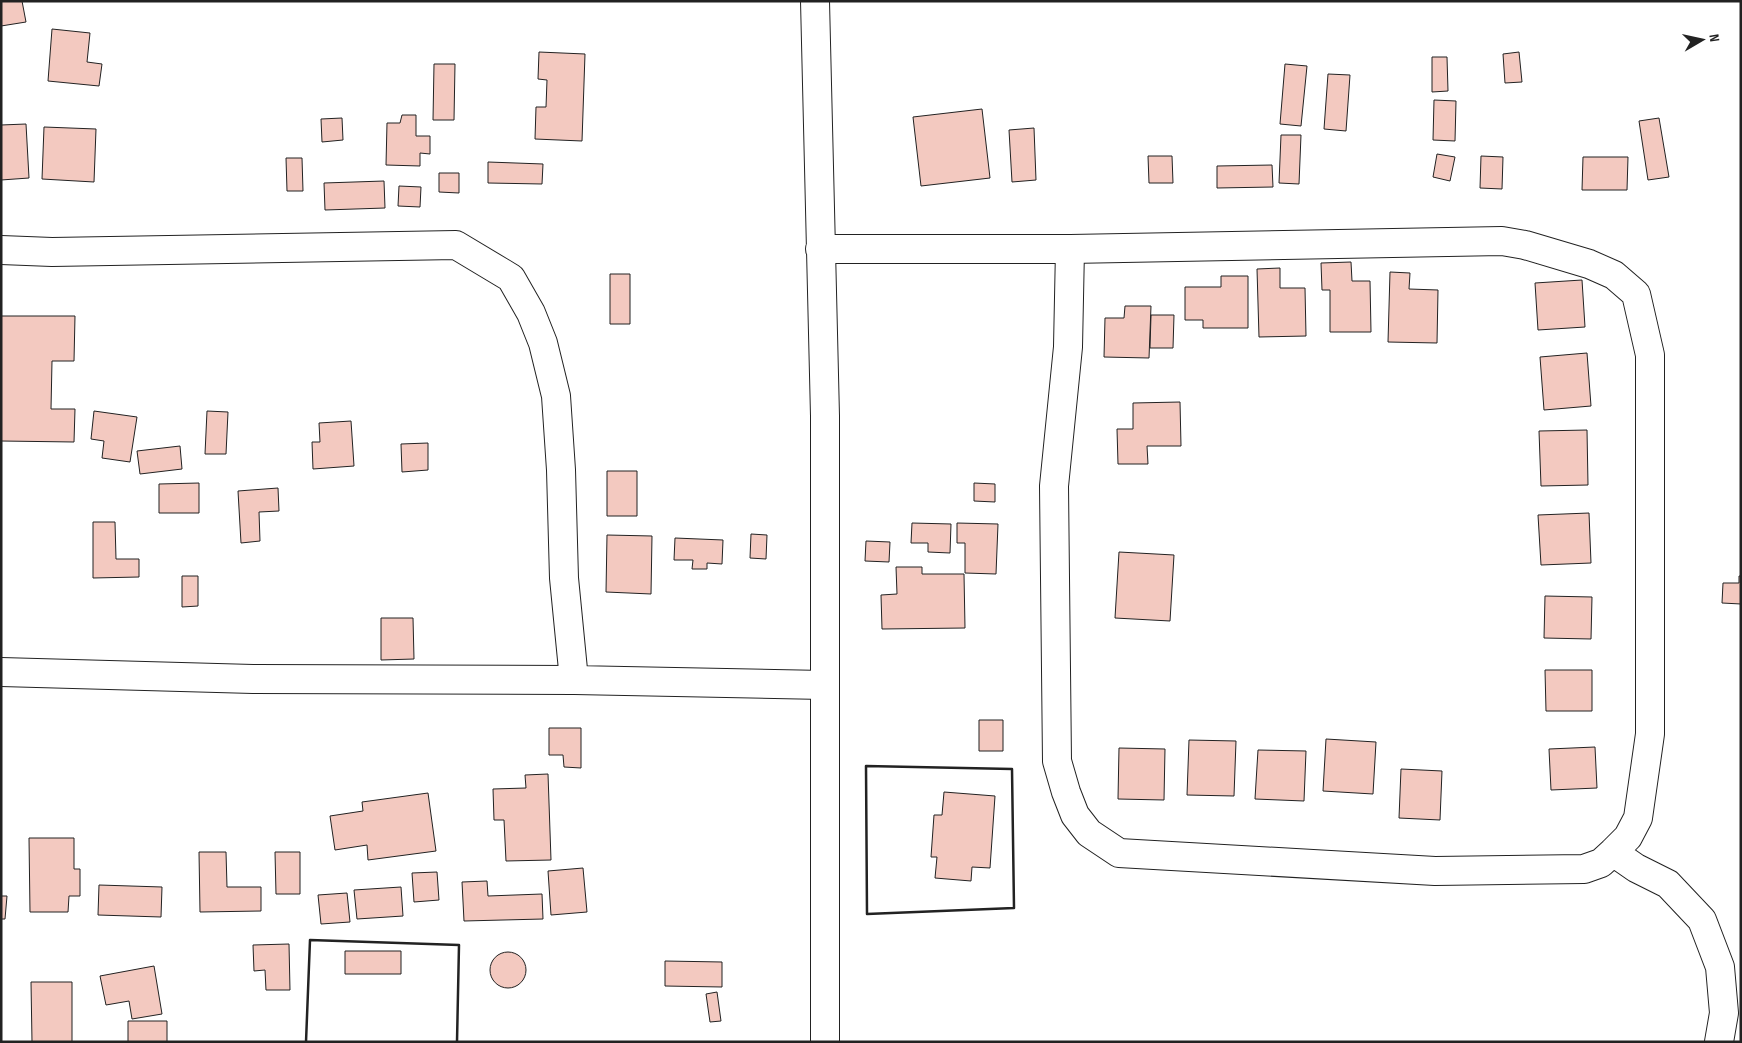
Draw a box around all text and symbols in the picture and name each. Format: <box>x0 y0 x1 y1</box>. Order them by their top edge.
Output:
north arrow <box>1677 15 1727 65</box>
text: N <box>1705 33 1723 43</box>

